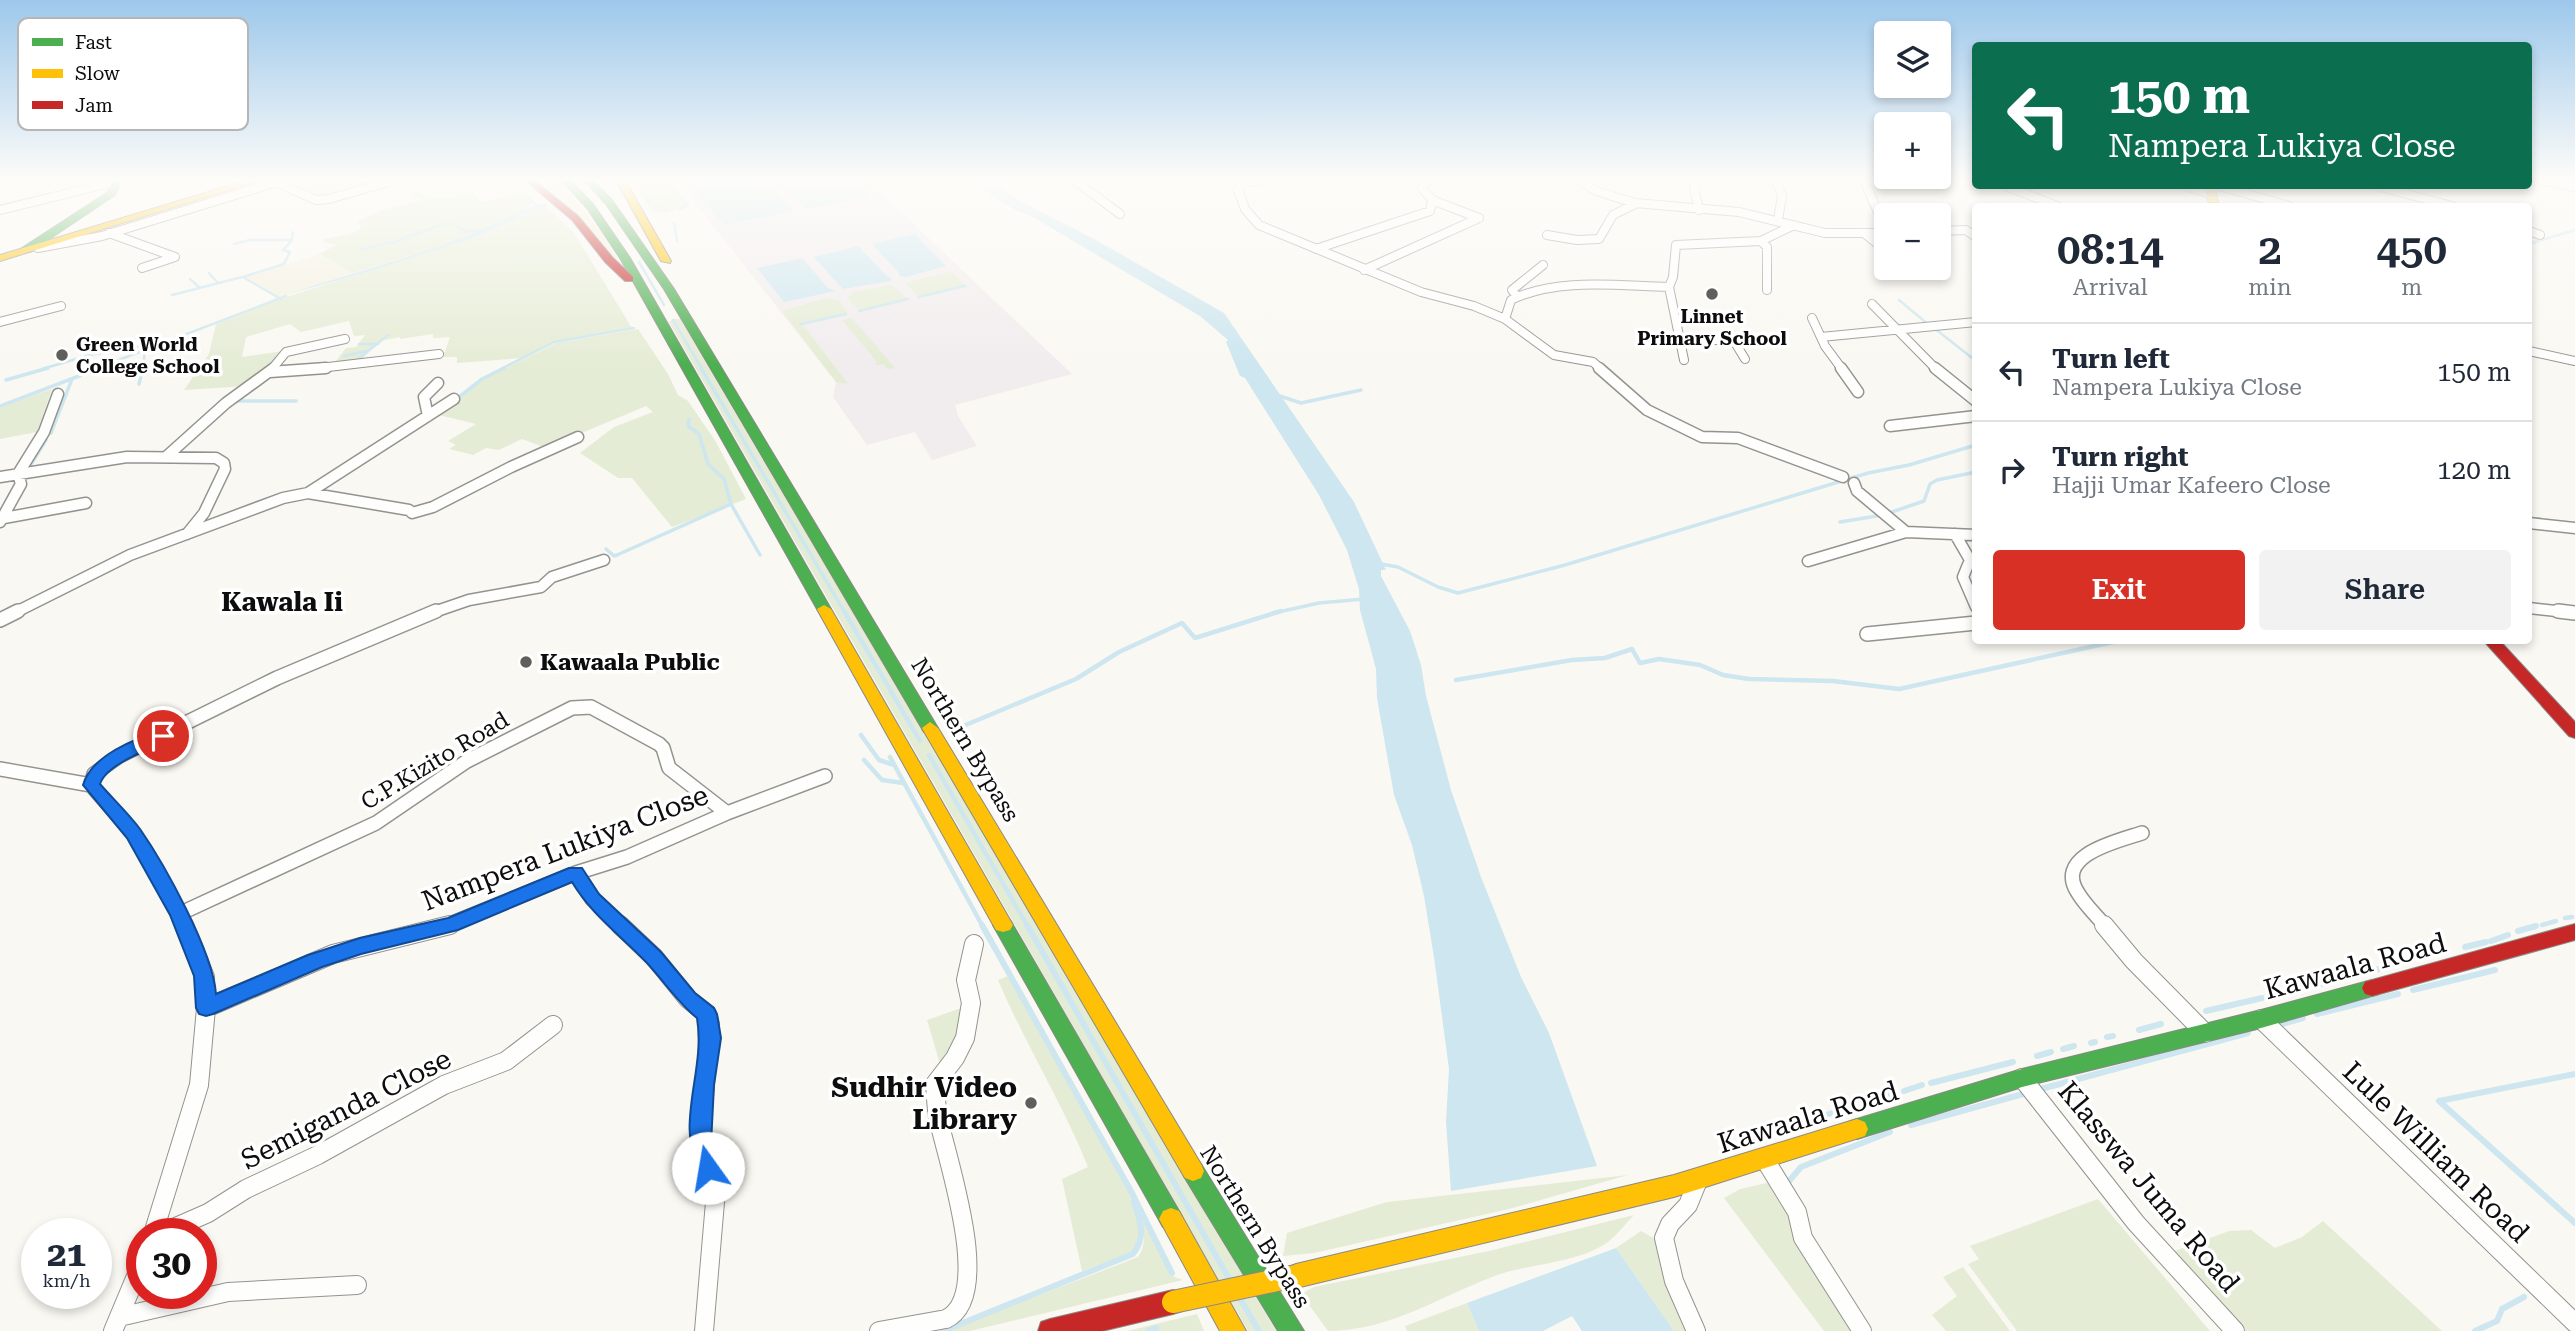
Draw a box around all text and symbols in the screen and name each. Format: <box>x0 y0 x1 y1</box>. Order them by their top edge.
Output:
legend <box>18 18 248 130</box>
map controls <box>1874 21 1951 280</box>
button: layers <box>1874 21 1951 98</box>
text: Fast <box>75 31 112 54</box>
text: Slow <box>75 62 120 85</box>
text: 150 m <box>2108 68 2250 125</box>
icon: left <box>1993 70 2084 161</box>
text: Jam <box>75 94 113 117</box>
button: + <box>1874 112 1951 189</box>
text: Nampera Lukiya Close <box>2108 127 2456 165</box>
button: − <box>1874 203 1951 280</box>
text: 08:14 <box>2057 225 2163 274</box>
text: 2 <box>2258 225 2282 274</box>
text: 450 <box>2376 225 2447 274</box>
text: Arrival <box>2073 274 2148 301</box>
text: min <box>2248 274 2292 301</box>
text: m <box>2401 274 2422 301</box>
marker: Linnet Primary School <box>1704 286 1720 302</box>
place label: Linnet Primary School <box>1637 305 1787 350</box>
place label: Green World College School <box>76 333 219 378</box>
text: Turn left <box>2052 344 2170 374</box>
marker: Green World College School <box>54 347 70 363</box>
icon: left <box>1993 353 2031 391</box>
text: 150 m <box>2437 357 2511 387</box>
text: Nampera Lukiya Close <box>2052 374 2302 401</box>
text: Turn right <box>2052 442 2188 472</box>
icon: right <box>1993 451 2031 489</box>
text: 120 m <box>2437 455 2511 485</box>
text: Hajji Umar Kafeero Close <box>2052 472 2331 499</box>
button: Exit <box>1993 550 2245 630</box>
button: Share <box>2259 550 2511 630</box>
district label: Kawala Ii <box>221 587 343 617</box>
place label: Kawaala Public <box>540 649 720 676</box>
street label: Northern Bypass <box>905 653 1025 827</box>
marker: Kawaala Public <box>518 654 534 670</box>
pin <box>133 706 193 766</box>
street label: C.P.Kizito Road <box>356 706 514 816</box>
icon: arrive <box>144 717 182 755</box>
street label: Nampera Lukiya Close <box>417 778 713 918</box>
street label: Kawaala Road <box>2260 926 2450 1006</box>
street label: Semiganda Close <box>236 1042 456 1176</box>
street label: Lule William Road <box>2336 1055 2536 1249</box>
place label: Sudhir Video Library <box>831 1071 1017 1136</box>
street label: Kawaala Road <box>1714 1074 1902 1160</box>
street label: Klasswa Juma Road <box>2051 1075 2247 1299</box>
marker: Sudhir Video Library <box>1023 1095 1039 1111</box>
position arrow <box>671 1131 745 1205</box>
street label: Northern Bypass <box>1194 1141 1316 1313</box>
speed limit sign: 30 <box>126 1218 217 1309</box>
text: 21 <box>47 1234 86 1275</box>
text: km/h <box>42 1270 91 1291</box>

